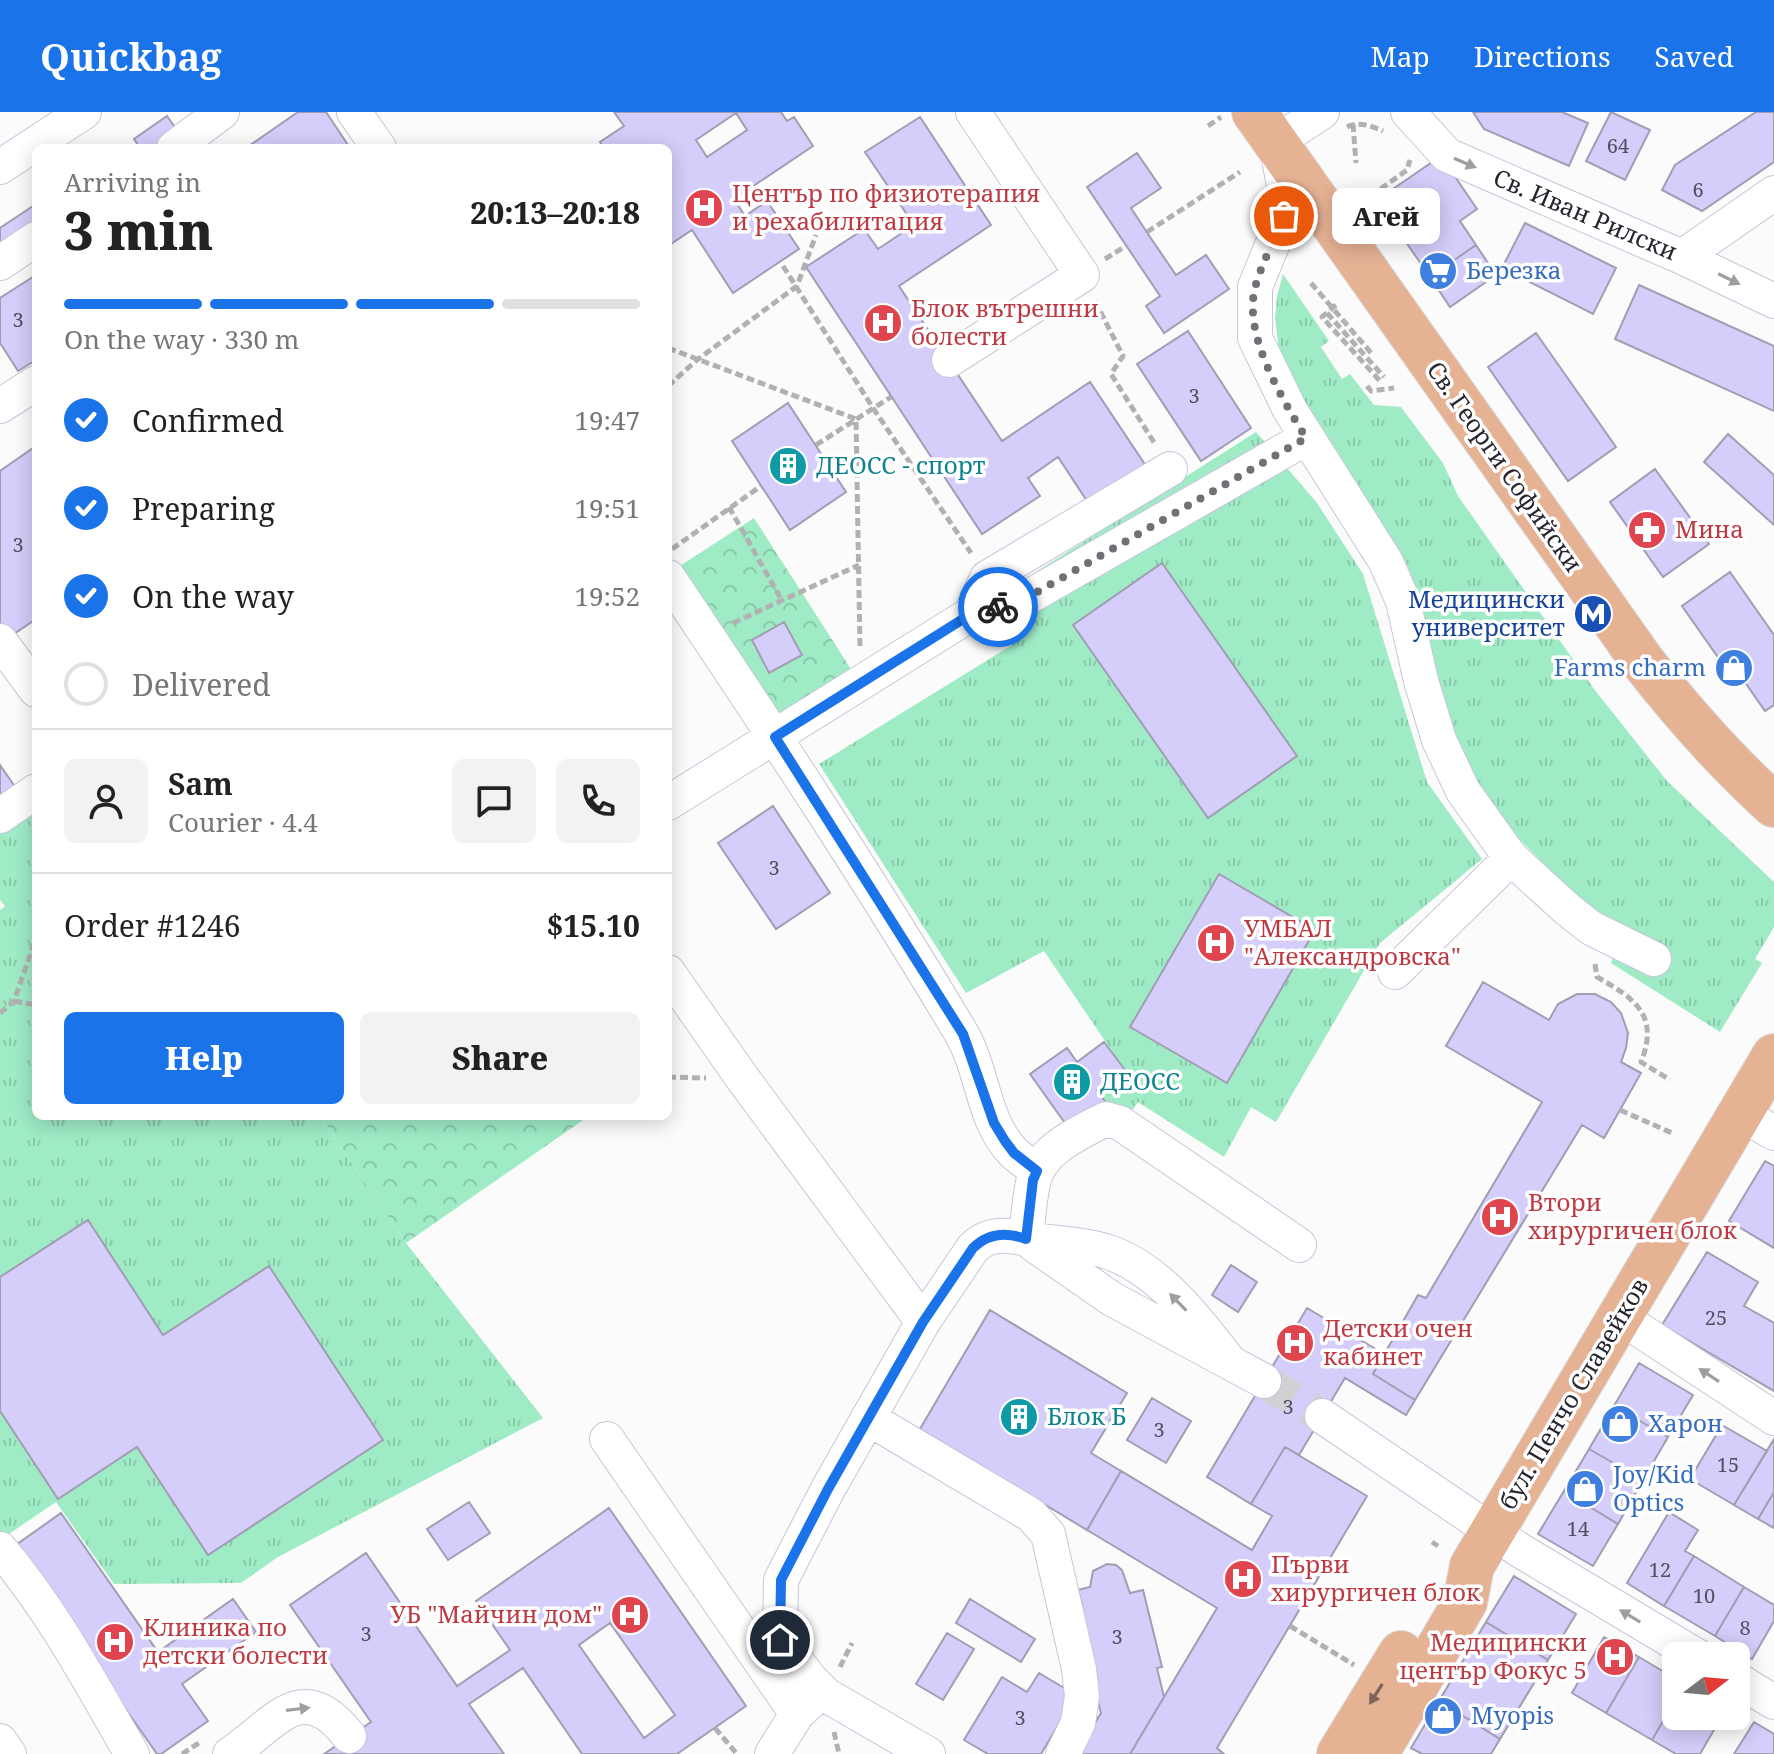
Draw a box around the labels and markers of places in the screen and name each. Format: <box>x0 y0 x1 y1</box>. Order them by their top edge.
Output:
place label: Център по физиотерапия и рехабилитация <box>732 176 1040 237</box>
pin <box>1250 182 1318 250</box>
hospital icon: Център по физиотерапия и рехабилитация <box>683 187 725 229</box>
callout: Агей <box>1332 188 1440 244</box>
supermarket icon: Березка <box>1417 250 1459 292</box>
place label: Березка <box>1466 253 1561 286</box>
place label: Блок вътрешни болести <box>911 291 1099 352</box>
hospital icon: Блок вътрешни болести <box>862 302 904 344</box>
building icon: ДЕОСС - спорт <box>767 445 809 487</box>
place label: ДЕОСС - спорт <box>816 448 986 481</box>
pharmacy icon: Мина <box>1626 509 1668 551</box>
place label: Мина <box>1675 512 1744 545</box>
place label: Медицински университет <box>1408 582 1565 643</box>
metro station icon: Медицински университет <box>1572 593 1614 635</box>
shop icon: Farms charm <box>1713 647 1755 689</box>
place label: Farms charm <box>1554 650 1706 683</box>
place label: УМБАЛ "Александровска" <box>1244 911 1461 972</box>
hospital icon: УМБАЛ "Александровска" <box>1195 922 1237 964</box>
building icon: ДЕОСС <box>1051 1061 1093 1103</box>
place label: ДЕОСС <box>1100 1064 1180 1097</box>
place label: Втори хирургичен блок <box>1528 1185 1738 1246</box>
hospital icon: Втори хирургичен блок <box>1479 1196 1521 1238</box>
place label: Детски очен кабинет <box>1323 1311 1473 1372</box>
hospital icon: Детски очен кабинет <box>1274 1322 1316 1364</box>
building icon: Блок Б <box>998 1396 1040 1438</box>
place label: Блок Б <box>1047 1399 1126 1432</box>
shop icon: Харон <box>1599 1403 1641 1445</box>
place label: Харон <box>1648 1406 1723 1439</box>
place label: Joy/Kid Optics <box>1612 1457 1695 1518</box>
shop icon: Joy/Kid Optics <box>1564 1468 1606 1510</box>
place label: Първи хирургичен блок <box>1271 1547 1481 1608</box>
hospital icon: Първи хирургичен блок <box>1222 1558 1264 1600</box>
hospital icon: УБ "Майчин дом" <box>609 1594 651 1636</box>
place label: УБ "Майчин дом" <box>390 1597 602 1630</box>
pin <box>746 1606 814 1674</box>
place label: Клиника по детски болести <box>143 1610 328 1671</box>
hospital icon: Клиника по детски болести <box>94 1621 136 1663</box>
place label: Медицински център Фокус 5 <box>1399 1625 1587 1686</box>
hospital icon: Медицински център Фокус 5 <box>1594 1636 1636 1678</box>
shop icon: Myopis <box>1422 1695 1464 1737</box>
place label: Myopis <box>1471 1698 1554 1731</box>

